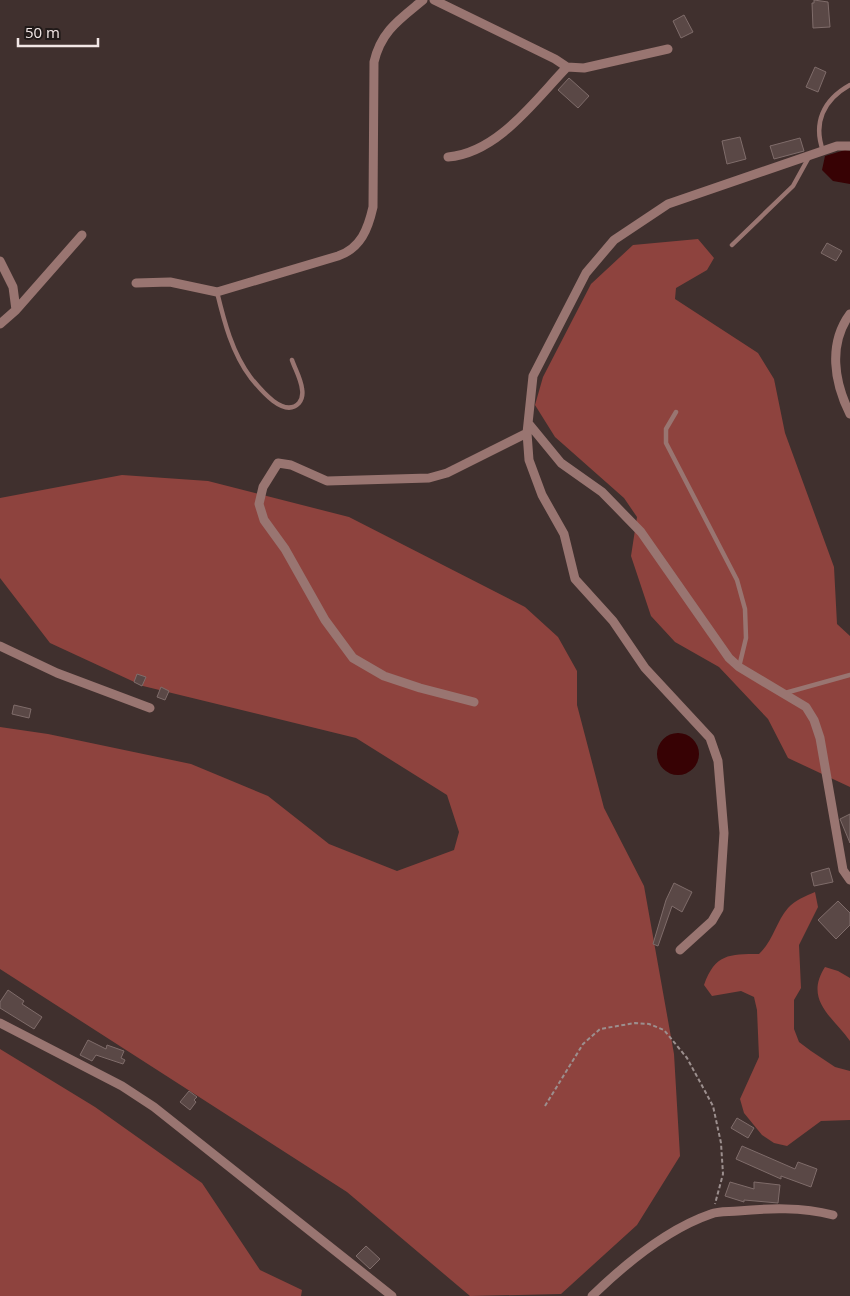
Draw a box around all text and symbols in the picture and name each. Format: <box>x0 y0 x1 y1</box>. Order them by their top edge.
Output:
scale bar <box>18 15 98 47</box>
text: 50 m <box>25 22 60 42</box>

